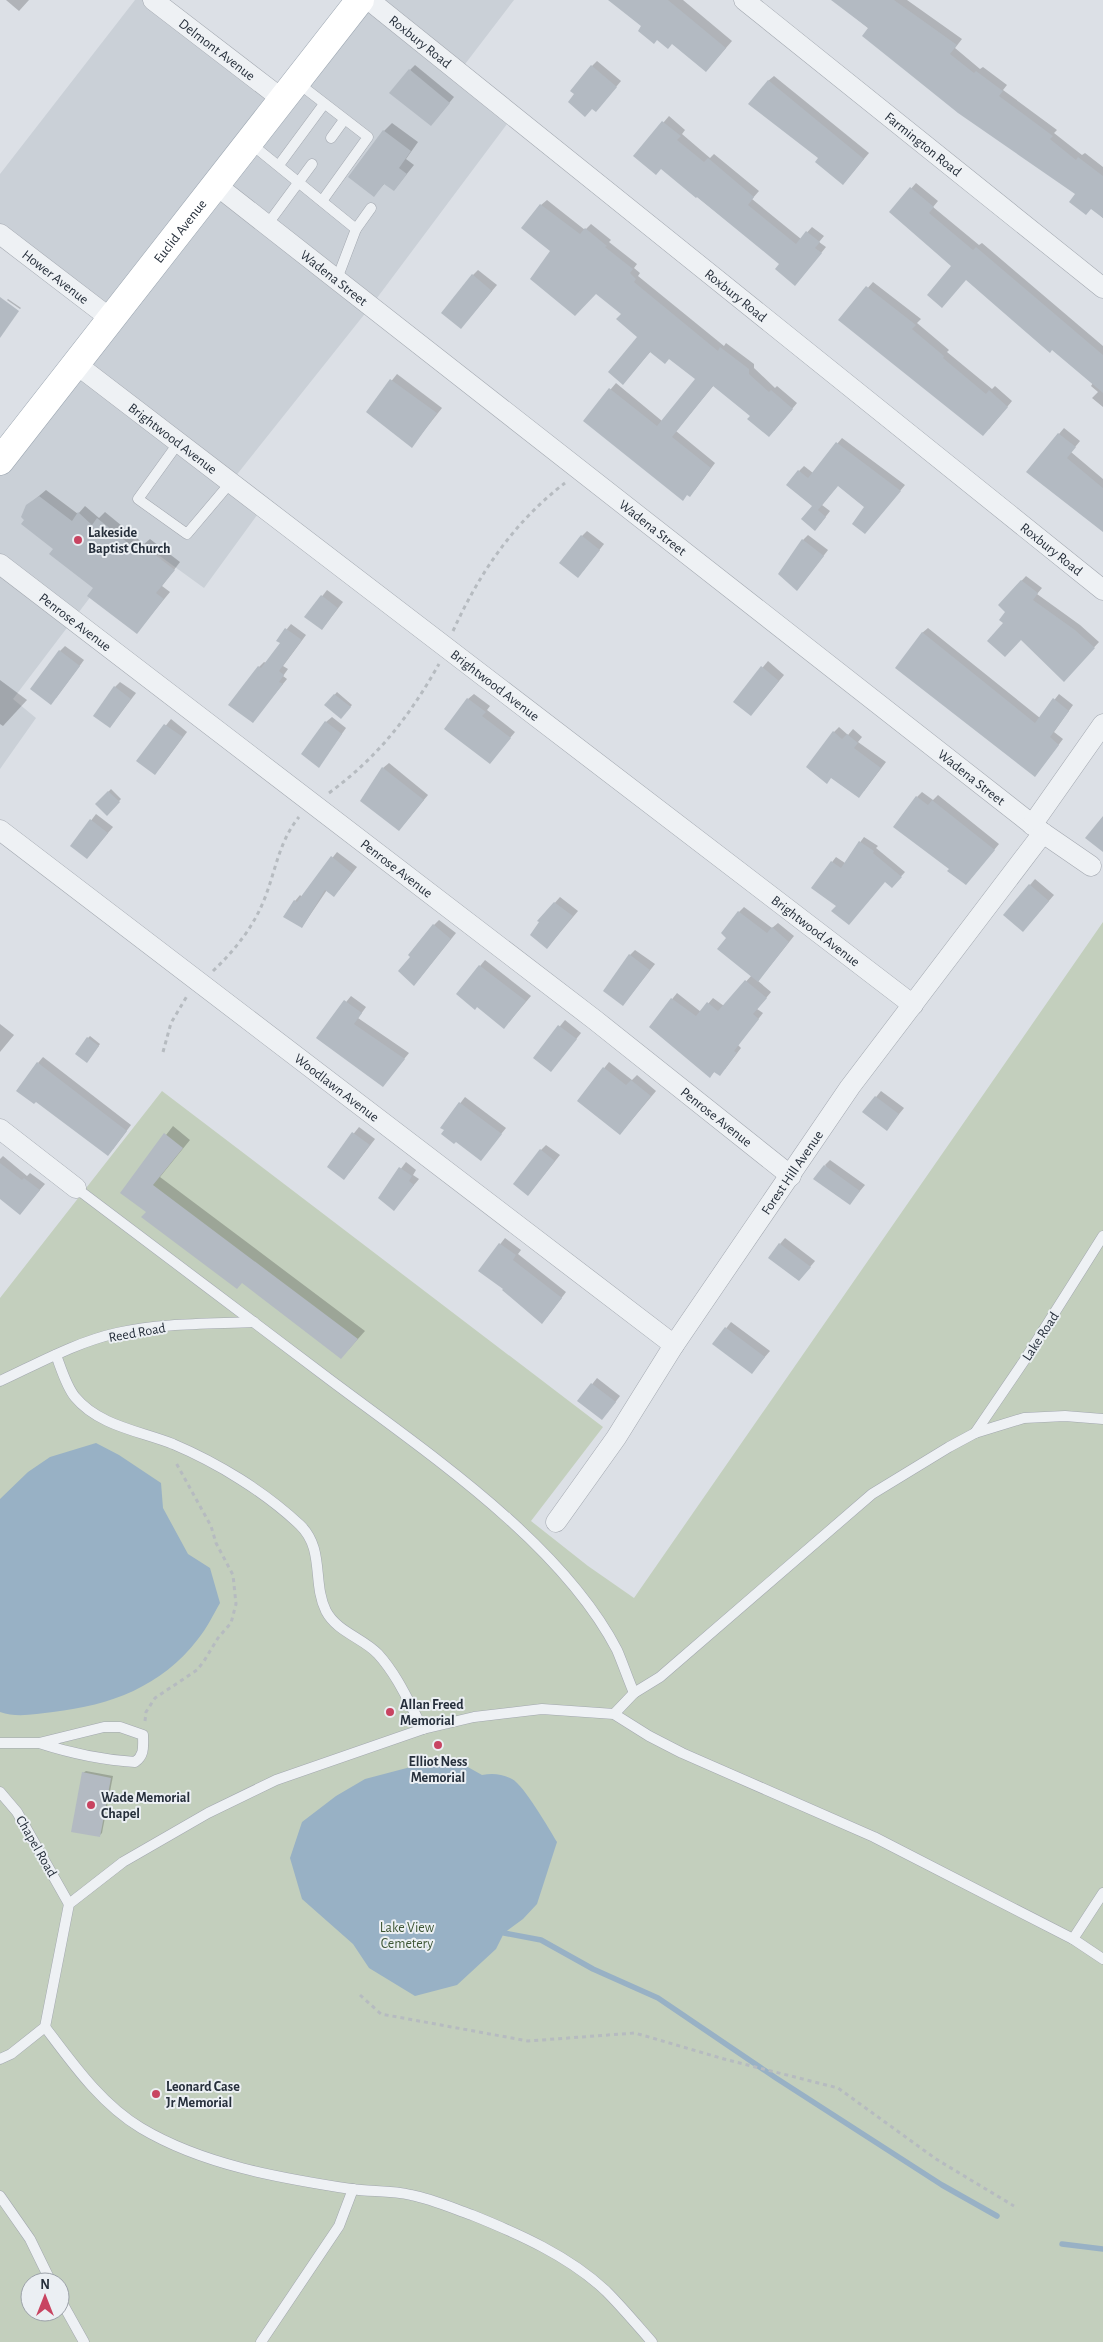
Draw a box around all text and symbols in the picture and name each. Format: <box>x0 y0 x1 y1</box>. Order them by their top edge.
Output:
street label: Roxbury Road <box>386 13 453 71</box>
street label: Delmont Avenue <box>176 17 257 84</box>
street label: Farmington Road <box>882 110 964 179</box>
street label: Euclid Avenue <box>152 197 210 266</box>
street label: Hower Avenue <box>19 248 91 307</box>
street label: Wadena Street <box>297 248 370 309</box>
street label: Roxbury Road <box>702 267 769 325</box>
street label: Brightwood Avenue <box>125 401 219 477</box>
street label: Wadena Street <box>616 498 689 559</box>
street label: Roxbury Road <box>1017 521 1085 579</box>
place label: Lakeside Baptist Church <box>88 526 170 556</box>
marker: Lakeside Baptist Church <box>72 534 84 546</box>
street label: Penrose Avenue <box>36 591 113 654</box>
street label: Brightwood Avenue <box>448 648 541 724</box>
street label: Wadena Street <box>935 747 1008 809</box>
street label: Penrose Avenue <box>358 837 435 901</box>
street label: Brightwood Avenue <box>768 893 862 970</box>
street label: Woodlawn Avenue <box>291 1052 381 1125</box>
street label: Penrose Avenue <box>678 1085 754 1150</box>
street label: Forest Hill Avenue <box>759 1128 826 1217</box>
street label: Lake Road <box>1020 1310 1062 1363</box>
street label: Reed Road <box>108 1321 167 1345</box>
place label: Allan Freed Memorial <box>400 1698 464 1728</box>
marker: Allan Freed Memorial <box>384 1706 396 1718</box>
marker: Elliot Ness Memorial <box>432 1739 444 1751</box>
place label: Elliot Ness Memorial <box>409 1755 467 1785</box>
place label: Wade Memorial Chapel <box>101 1791 190 1821</box>
marker: Wade Memorial Chapel <box>85 1799 97 1811</box>
street label: Chapel Road <box>13 1813 59 1880</box>
park label: Lake View Cemetery <box>380 1921 435 1951</box>
place label: Leonard Case Jr Memorial <box>166 2080 240 2110</box>
marker: Leonard Case Jr Memorial <box>150 2088 162 2100</box>
north arrow <box>20 2272 70 2322</box>
text: N <box>40 2278 50 2292</box>

